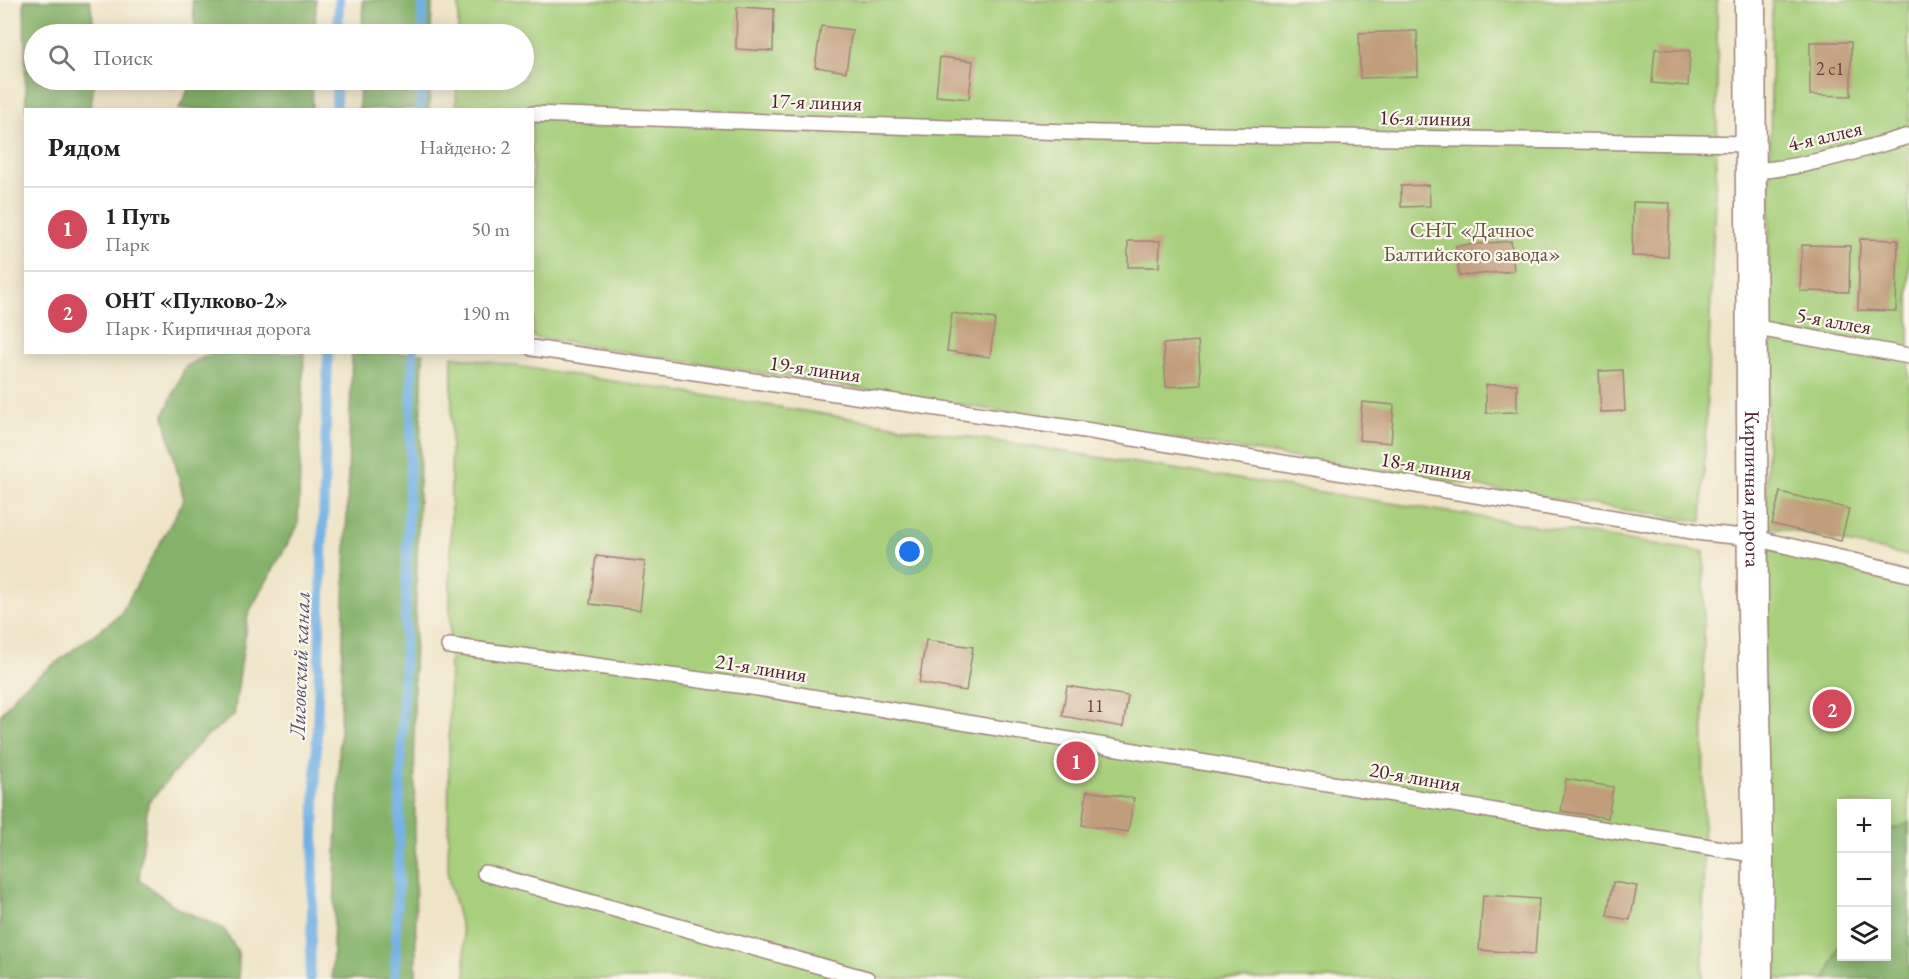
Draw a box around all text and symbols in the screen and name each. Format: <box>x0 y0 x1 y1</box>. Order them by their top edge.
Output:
search box <box>24 24 534 90</box>
icon: search <box>45 41 78 74</box>
text: Поиск <box>93 43 153 72</box>
house number: 2 с1 <box>1816 57 1844 80</box>
street label: 17-я линия <box>770 86 863 117</box>
street label: 16-я линия <box>1379 103 1471 132</box>
street label: 4-я аллея <box>1785 114 1865 157</box>
text: Рядом <box>48 130 121 164</box>
text: Найдено: 2 <box>419 134 510 160</box>
text: 1 Путь <box>105 202 170 231</box>
text: 1 <box>62 216 73 242</box>
text: 50 m <box>471 216 510 242</box>
park label: СНТ «Дачное Балтийского завода» <box>1383 216 1561 267</box>
text: Парк <box>105 231 149 257</box>
text: ОНТ «Пулково-2» <box>105 286 288 315</box>
text: 2 <box>62 300 73 326</box>
text: 190 m <box>462 300 510 326</box>
street label: 5-я аллея <box>1795 301 1874 340</box>
text: Парк · Кирпичная дорога <box>105 315 311 341</box>
street label: 19-я линия <box>768 349 863 388</box>
street label: Кирпичная дорога <box>1739 410 1767 568</box>
street label: 18-я линия <box>1378 445 1474 486</box>
your location <box>895 537 924 566</box>
water label: Лиговский канал <box>282 590 317 741</box>
street label: 21-я линия <box>713 647 809 688</box>
pin: 2 <box>1812 686 1852 732</box>
house number: 11 <box>1086 694 1104 717</box>
pin: 1 <box>1056 738 1096 783</box>
street label: 20-я линия <box>1367 755 1463 798</box>
map controls <box>1837 799 1891 961</box>
button: + <box>1837 799 1891 853</box>
button: − <box>1837 853 1891 907</box>
button: layers <box>1837 907 1891 961</box>

